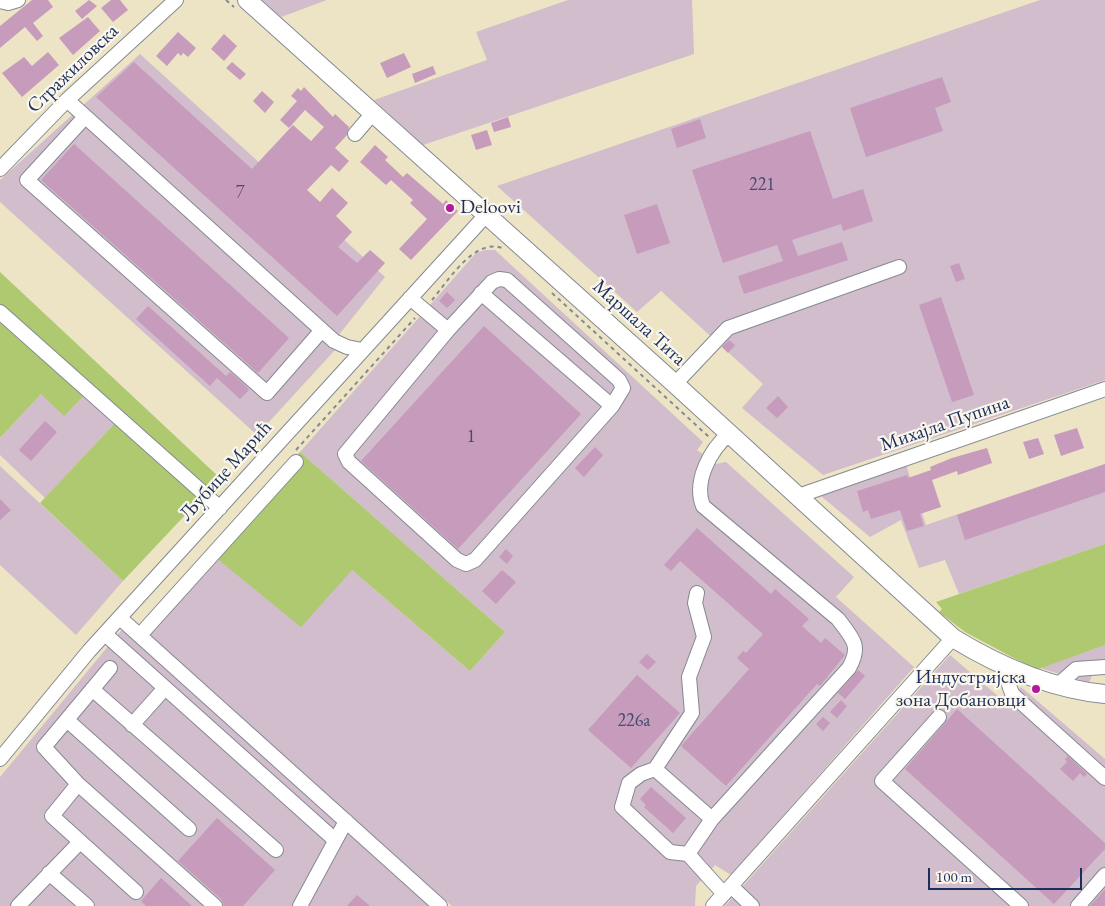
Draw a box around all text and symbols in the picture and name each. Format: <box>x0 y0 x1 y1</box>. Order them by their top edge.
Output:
street label: Стражиловска <box>22 19 124 119</box>
house number: 221 <box>749 174 775 196</box>
house number: 7 <box>236 182 244 204</box>
place label: Deloovi <box>460 196 521 220</box>
marker: Deloovi <box>444 202 456 214</box>
street label: Маршала Тита <box>587 275 691 371</box>
street label: Михајла Пупина <box>877 391 1013 457</box>
street label: Љубице Марић <box>175 416 277 526</box>
house number: 1 <box>467 426 475 448</box>
place label: Индустријска зона Добановци <box>895 666 1026 713</box>
marker: Индустријска зона Добановци <box>1030 683 1042 695</box>
house number: 226a <box>617 710 651 732</box>
scale bar <box>930 858 1084 890</box>
text: 100 m <box>936 867 972 886</box>

